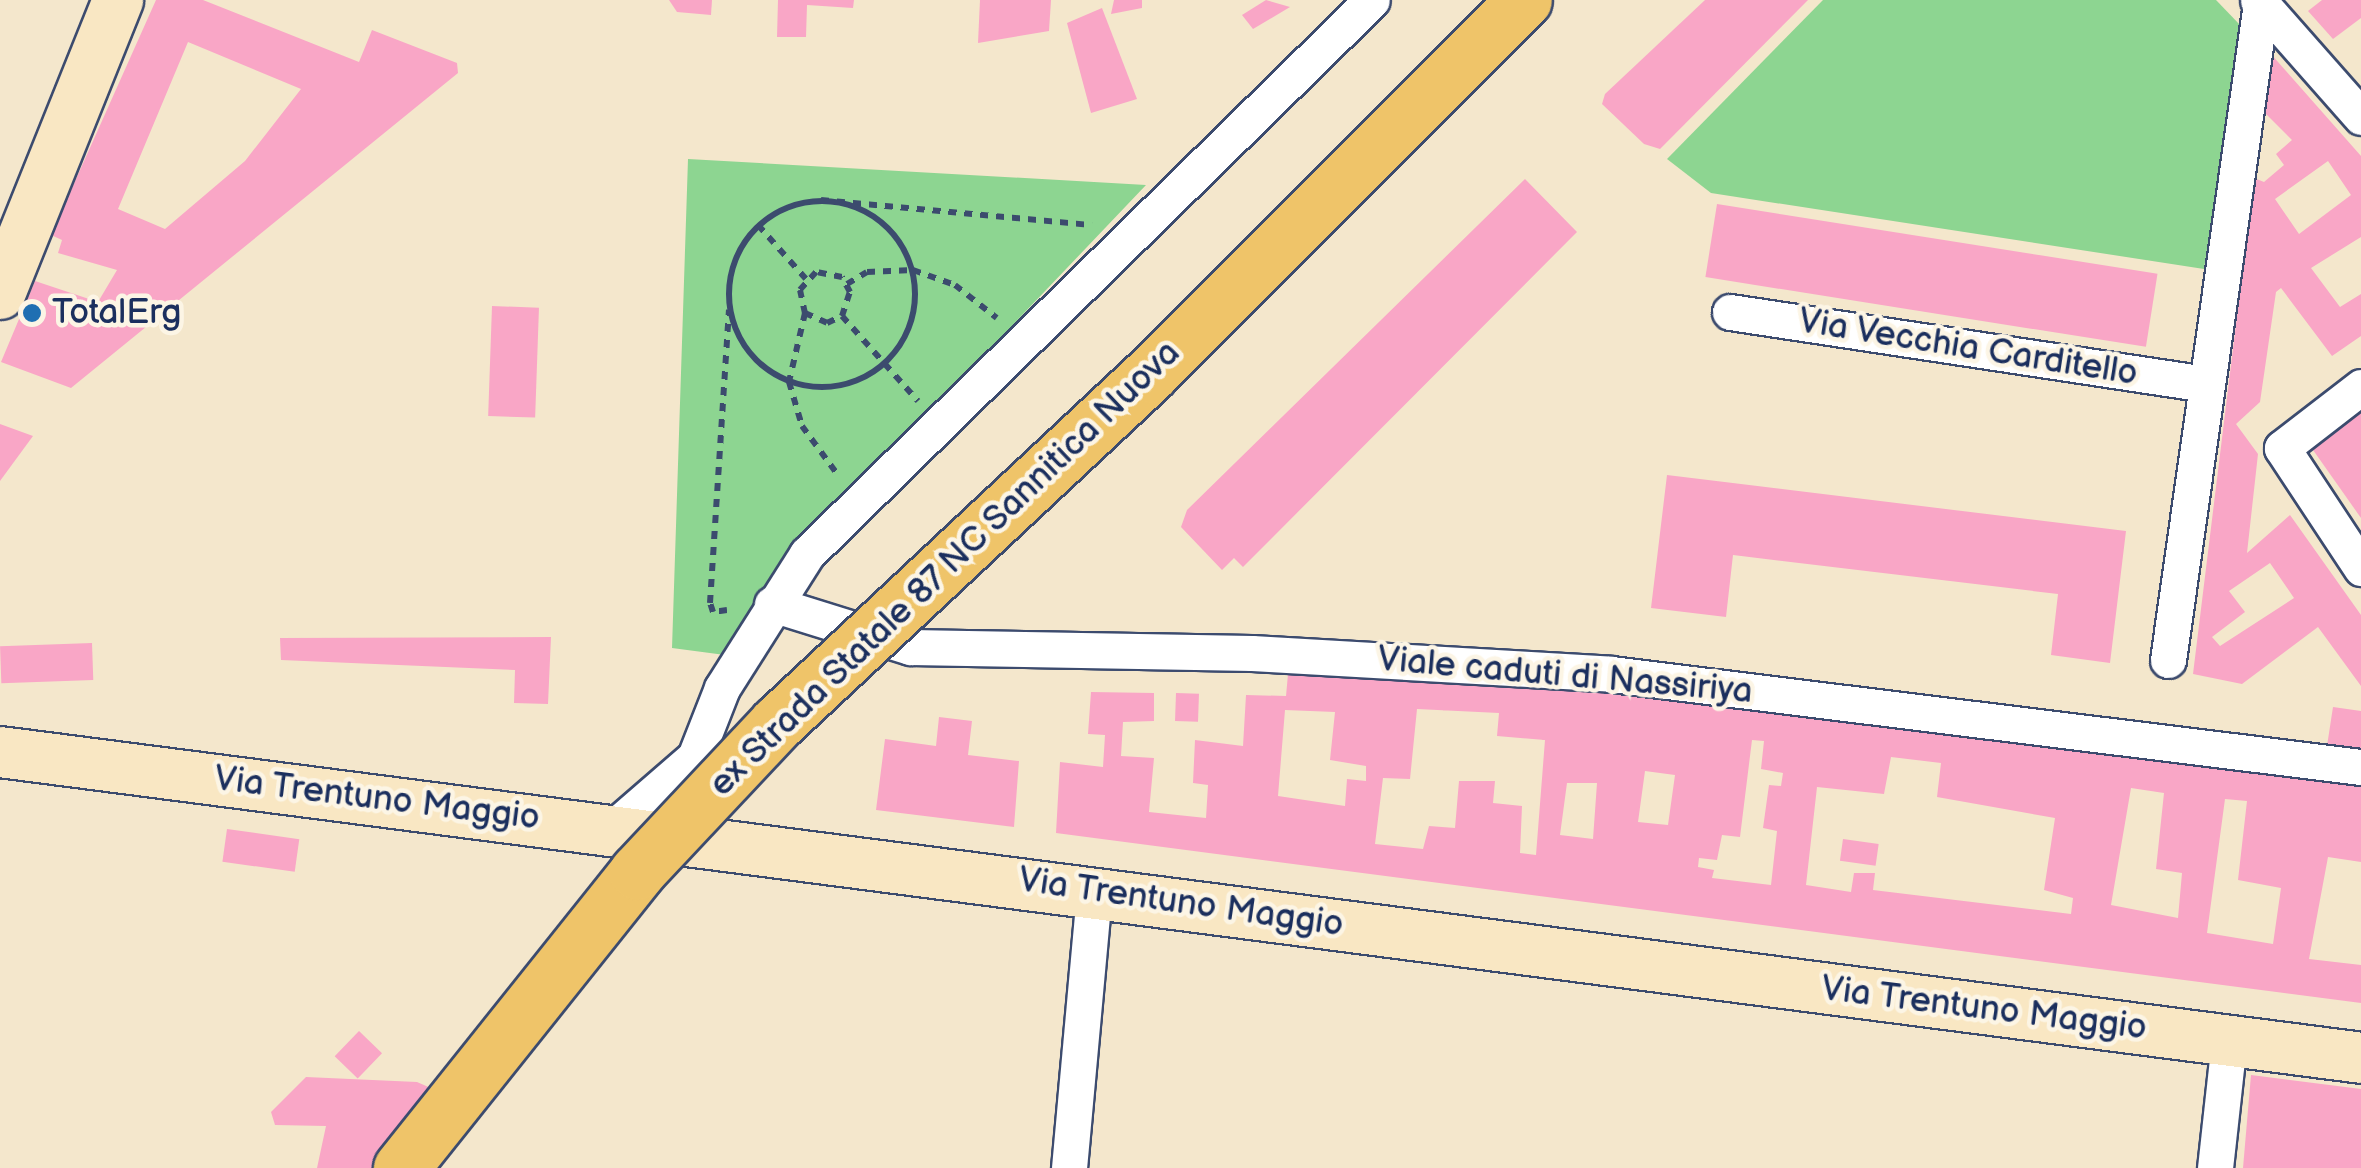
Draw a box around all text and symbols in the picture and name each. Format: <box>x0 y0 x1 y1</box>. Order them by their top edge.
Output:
place label: TotalErg <box>52 292 181 334</box>
street label: Via Vecchia Carditello <box>1795 300 2141 396</box>
marker: TotalErg <box>21 302 43 324</box>
street label: ex Strada Statale 87 NC Sannitica Nuova <box>700 331 1190 807</box>
street label: Viale caduti di Nassiriya <box>1376 639 1754 713</box>
street label: Via Trentuno Maggio <box>211 758 543 840</box>
street label: Via Trentuno Maggio <box>1015 859 1347 947</box>
street label: Via Trentuno Maggio <box>1818 968 2150 1050</box>

